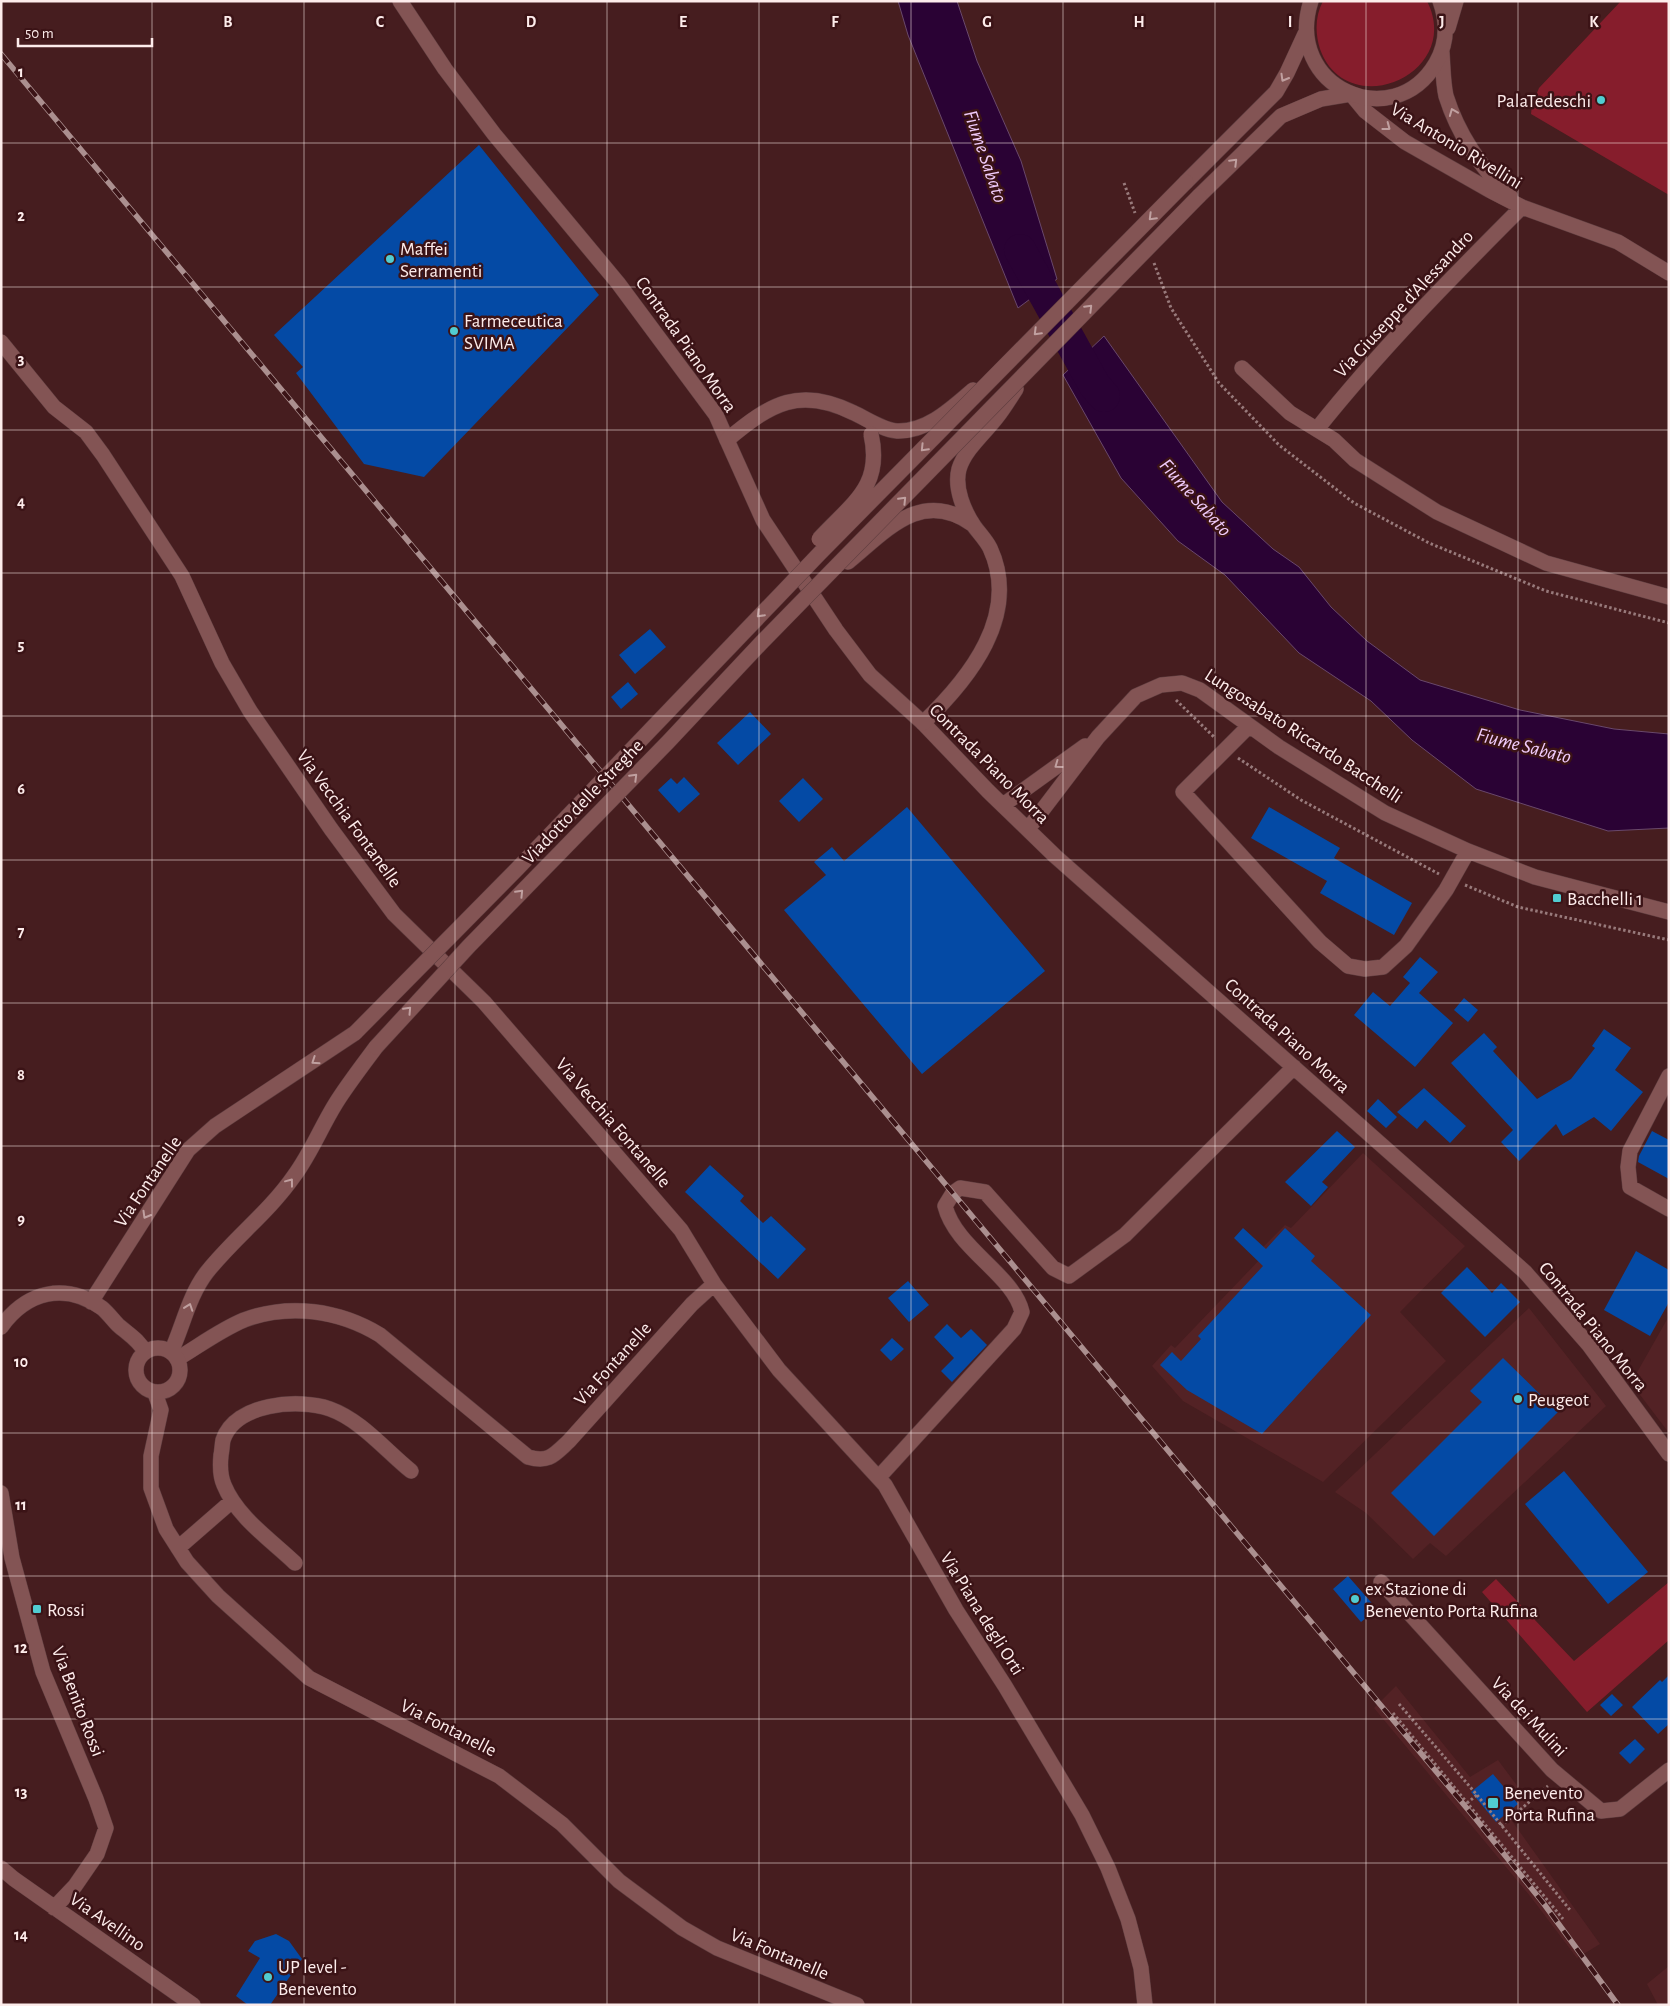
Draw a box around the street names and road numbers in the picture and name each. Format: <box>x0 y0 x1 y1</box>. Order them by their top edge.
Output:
street label: Via Antonio Rivellini <box>1387 100 1525 193</box>
street label: Via Giuseppe d'Alessandro <box>1331 227 1477 381</box>
street label: Contrada Piano Morra <box>632 274 740 416</box>
street label: Lungosabato Riccardo Bacchelli <box>1201 665 1405 807</box>
street label: Contrada Piano Morra <box>925 700 1053 828</box>
street label: Viadotto delle Streghe <box>519 736 647 868</box>
street label: Via Vecchia Fontanelle <box>293 747 405 891</box>
street label: Contrada Piano Morra <box>1221 975 1353 1097</box>
street label: Via Vecchia Fontanelle <box>552 1055 674 1191</box>
street label: Via Fontanelle <box>111 1133 186 1231</box>
street label: Contrada Piano Morra <box>1535 1258 1651 1396</box>
street label: Via Fontanelle <box>571 1319 655 1409</box>
street label: Via Piana degli Orti <box>936 1549 1027 1679</box>
street label: Via Benito Rossi <box>48 1644 107 1759</box>
street label: Via dei Mulini <box>1487 1673 1570 1761</box>
street label: Via Fontanelle <box>397 1696 499 1761</box>
street label: Via Avellino <box>66 1889 148 1955</box>
street label: Via Fontanelle <box>727 1925 831 1984</box>

